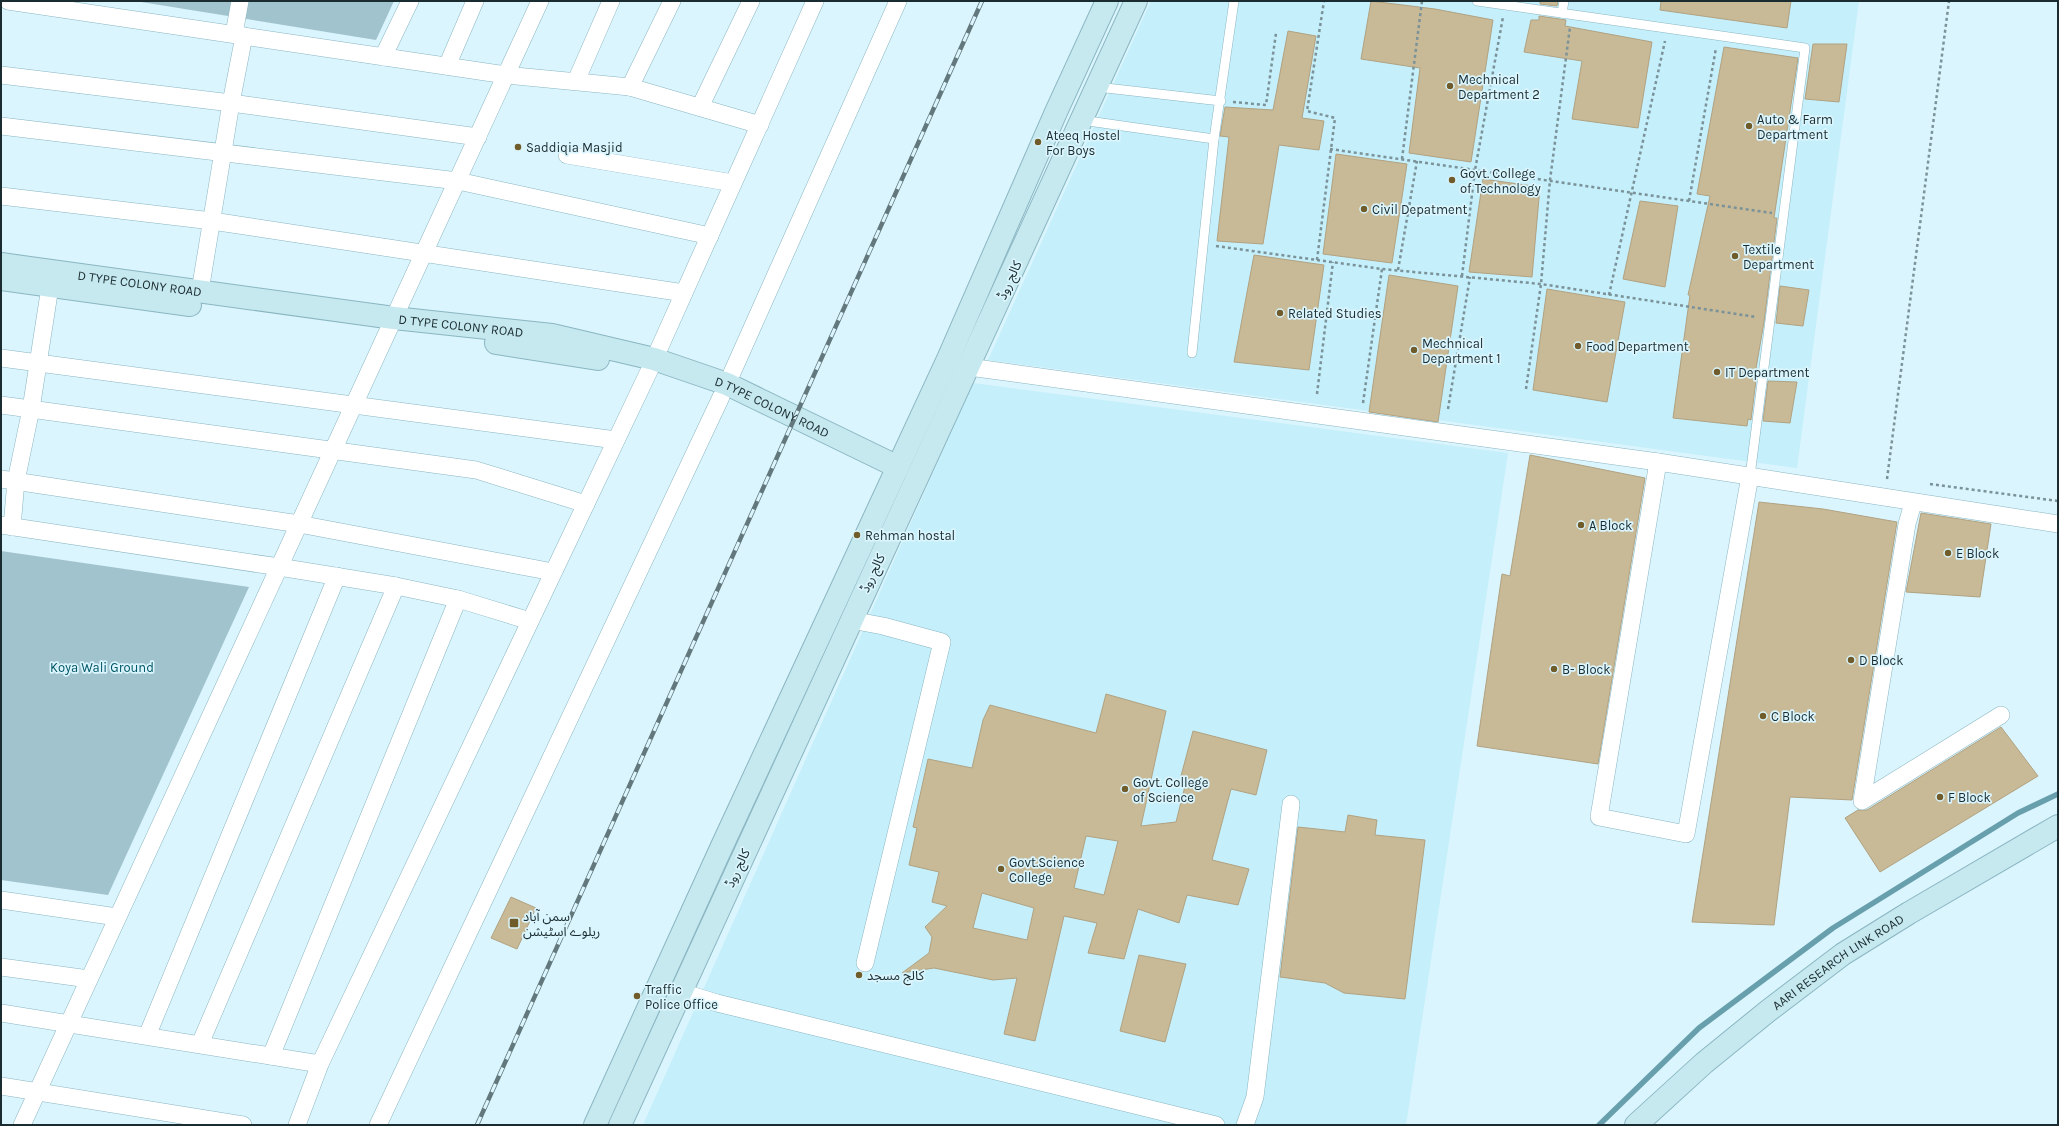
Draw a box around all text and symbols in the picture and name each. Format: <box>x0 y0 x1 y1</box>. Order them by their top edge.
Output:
place label: Mechnical Department 2 <box>1458 72 1540 102</box>
marker: Mechnical Department 2 <box>1445 81 1455 91</box>
place label: Auto & Farm Department <box>1757 112 1833 142</box>
marker: Auto & Farm Department <box>1744 121 1754 131</box>
place label: Ateeq Hostel For Boys <box>1046 128 1120 158</box>
marker: Ateeq Hostel For Boys <box>1033 137 1043 147</box>
place label: Saddiqia Masjid <box>526 140 623 156</box>
marker: Saddiqia Masjid <box>513 142 523 152</box>
place label: Govt. College of Technology <box>1460 166 1541 196</box>
marker: Govt. College of Technology <box>1447 175 1457 185</box>
place label: Civil Depatment <box>1372 202 1468 217</box>
marker: Civil Depatment <box>1359 204 1369 214</box>
place label: Textile Department <box>1743 242 1814 272</box>
marker: Textile Department <box>1730 251 1740 261</box>
street label: کالج روڈ <box>994 258 1028 303</box>
street label: D TYPE COLONY ROAD <box>76 268 203 300</box>
place label: Related Studies <box>1288 306 1382 321</box>
marker: Related Studies <box>1275 308 1285 318</box>
street label: D TYPE COLONY ROAD <box>398 312 524 340</box>
place label: Mechnical Department 1 <box>1422 336 1501 366</box>
place label: Food Department <box>1586 339 1689 354</box>
marker: Food Department <box>1573 341 1583 351</box>
marker: Mechnical Department 1 <box>1409 345 1419 355</box>
place label: IT Department <box>1725 365 1810 380</box>
marker: IT Department <box>1712 367 1722 377</box>
street label: D TYPE COLONY ROAD <box>713 373 832 441</box>
place label: A Block <box>1589 518 1632 533</box>
marker: A Block <box>1576 520 1586 530</box>
place label: Rehman hostal <box>865 528 955 543</box>
marker: Rehman hostal <box>852 530 862 540</box>
place label: E Block <box>1956 546 1999 561</box>
marker: E Block <box>1943 548 1953 558</box>
street label: کالج روڈ <box>857 551 891 596</box>
place label: D Block <box>1859 653 1904 668</box>
marker: D Block <box>1846 655 1856 665</box>
park label: Koya Wali Ground <box>50 660 154 675</box>
place label: B- Block <box>1562 662 1611 677</box>
marker: B- Block <box>1549 664 1559 674</box>
place label: C Block <box>1771 709 1815 724</box>
marker: C Block <box>1758 711 1768 721</box>
place label: Govt. College of Science <box>1133 775 1209 805</box>
marker: Govt. College of Science <box>1120 784 1130 794</box>
place label: F Block <box>1948 790 1991 805</box>
marker: F Block <box>1935 792 1945 802</box>
street label: کالج روڈ <box>722 846 756 891</box>
place label: Govt.Science College <box>1009 855 1085 885</box>
marker: Govt.Science College <box>996 864 1006 874</box>
place label: سمن آباد ریلوے اسٹیشن <box>523 909 600 940</box>
street label: AARI RESEARCH LINK ROAD <box>1769 911 1907 1013</box>
marker: سمن آباد ریلوے اسٹیشن <box>508 917 520 929</box>
place label: کالج مسجد <box>867 968 925 986</box>
marker: کالج مسجد <box>854 970 864 980</box>
place label: Traffic Police Office <box>645 982 718 1012</box>
marker: Traffic Police Office <box>632 991 642 1001</box>

